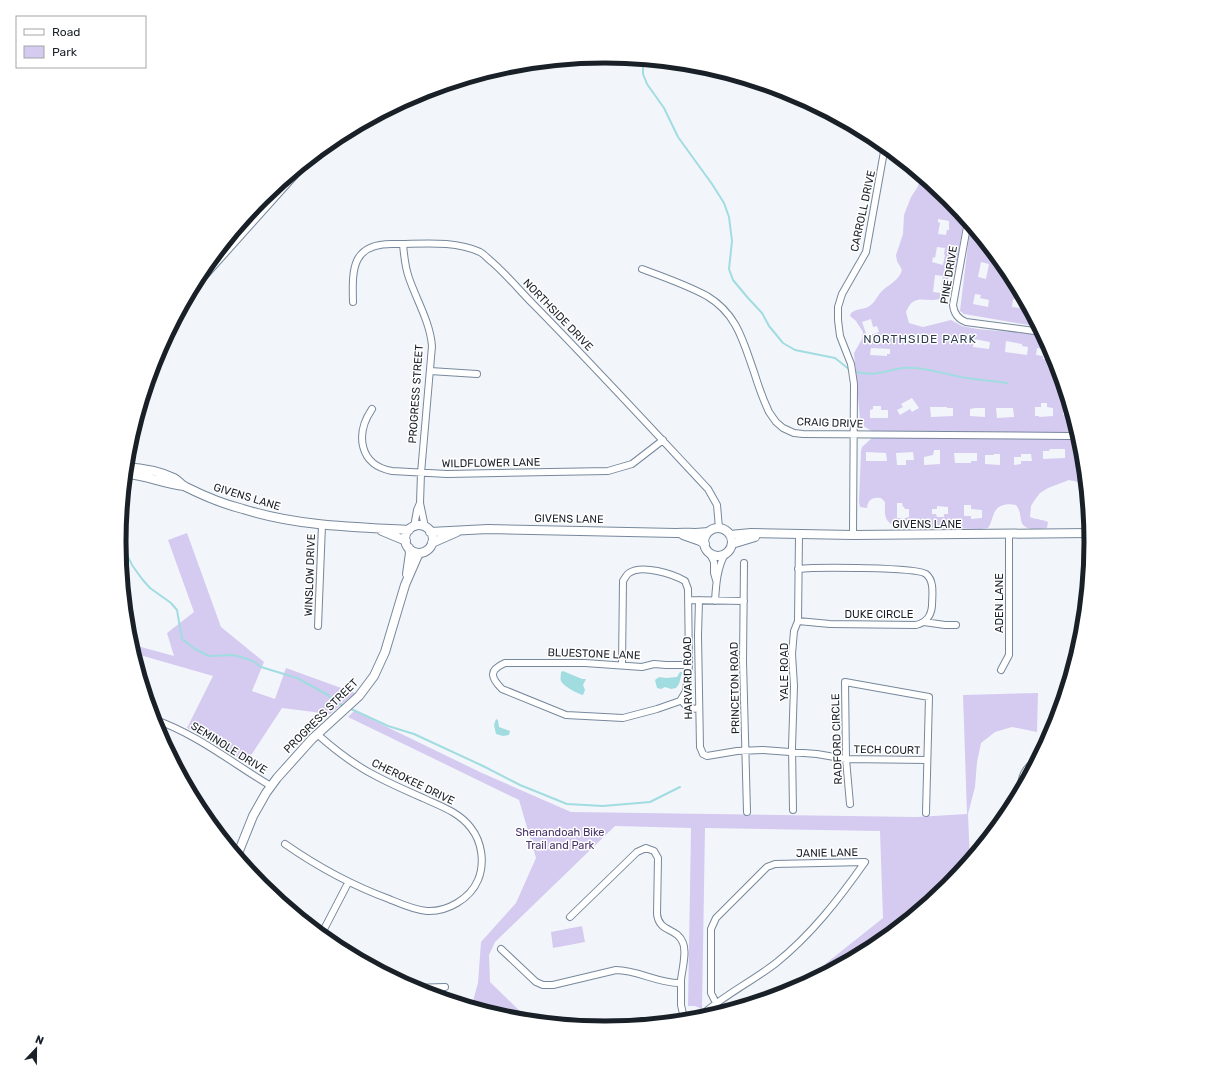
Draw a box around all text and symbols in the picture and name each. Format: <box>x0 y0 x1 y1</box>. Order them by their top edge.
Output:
legend <box>16 16 146 68</box>
text: Road <box>52 25 80 39</box>
text: Park <box>52 45 78 59</box>
street label: CARROLL DRIVE <box>848 169 878 253</box>
street label: PINE DRIVE <box>938 245 960 305</box>
street label: NORTHSIDE DRIVE <box>520 276 596 354</box>
district label: NORTHSIDE PARK <box>863 332 977 346</box>
street label: PROGRESS STREET <box>406 343 426 444</box>
street label: CRAIG DRIVE <box>796 415 864 431</box>
street label: WILDFLOWER LANE <box>442 456 541 470</box>
street label: GIVENS LANE <box>212 481 282 513</box>
street label: GIVENS LANE <box>534 512 604 526</box>
street label: GIVENS LANE <box>892 518 962 531</box>
street label: WINSLOW DRIVE <box>302 533 318 617</box>
street label: ADEN LANE <box>993 573 1006 633</box>
street label: DUKE CIRCLE <box>845 608 914 621</box>
street label: HARVARD ROAD <box>681 636 695 720</box>
street label: PRINCETON ROAD <box>728 642 742 734</box>
street label: YALE ROAD <box>778 643 791 701</box>
street label: BLUESTONE LANE <box>547 646 641 662</box>
street label: PROGRESS STREET <box>281 676 361 756</box>
street label: RADFORD CIRCLE <box>829 693 845 785</box>
street label: SEMINOLE DRIVE <box>188 719 270 777</box>
street label: TECH COURT <box>853 743 921 757</box>
street label: CHEROKEE DRIVE <box>369 756 457 808</box>
park label: Shenandoah Bike Trail and Park <box>515 826 605 852</box>
street label: JANIE LANE <box>796 846 858 860</box>
north arrow <box>16 1029 56 1069</box>
text: N <box>33 1033 46 1048</box>

